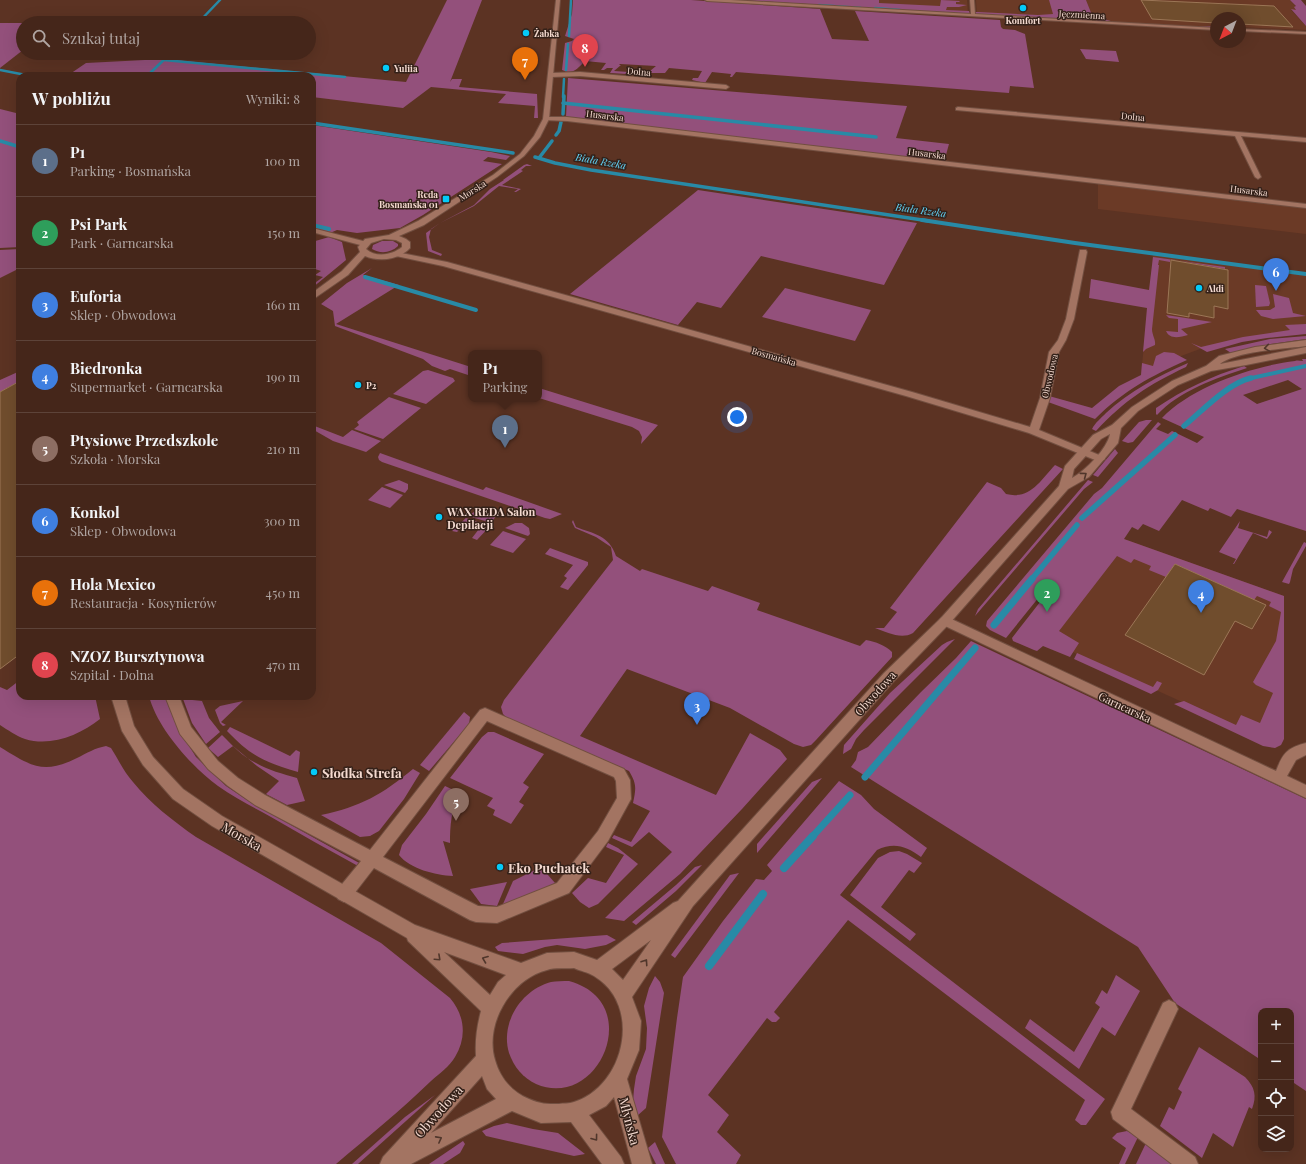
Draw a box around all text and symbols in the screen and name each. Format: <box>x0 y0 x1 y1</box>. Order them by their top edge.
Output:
marker: Komfort <box>1018 3 1028 13</box>
street label: Jęczmienna <box>1058 7 1106 21</box>
north arrow <box>1210 12 1246 48</box>
place label: Komfort <box>1006 14 1041 26</box>
search box <box>16 16 316 60</box>
icon: search <box>30 27 52 49</box>
place label: Żabka <box>534 27 559 39</box>
text: Szukaj tutaj <box>62 28 140 48</box>
marker: Żabka <box>521 28 531 38</box>
pin: 8 <box>572 34 598 67</box>
pin: 7 <box>512 47 538 80</box>
place label: Yuliia <box>393 62 418 74</box>
marker: Yuliia <box>381 63 391 73</box>
street label: Dolna <box>627 64 652 78</box>
text: W pobliżu <box>32 87 111 109</box>
text: Wyniki: 8 <box>246 90 300 107</box>
street label: Husarska <box>585 107 625 123</box>
street label: Dolna <box>1121 109 1146 123</box>
text: P1 <box>70 142 85 162</box>
street label: Husarska <box>907 145 947 161</box>
water label: Biała Rzeka <box>574 149 627 172</box>
text: 1 <box>43 152 47 169</box>
text: 100 m <box>265 152 300 169</box>
text: Parking · Bosmańska <box>70 162 191 179</box>
street label: Morska <box>456 177 488 203</box>
street label: Husarska <box>1229 182 1269 198</box>
place label: Reda Bosmańska 01 <box>379 188 439 210</box>
marker: Reda Bosmańska 01 <box>441 194 451 204</box>
water label: Biała Rzeka <box>894 199 947 220</box>
text: Psi Park <box>70 214 127 234</box>
text: 2 <box>42 224 48 241</box>
text: 150 m <box>267 224 300 241</box>
text: Park · Garncarska <box>70 234 173 251</box>
pin: 6 <box>1263 258 1289 291</box>
place label: Aldi <box>1206 282 1224 294</box>
marker: Aldi <box>1194 283 1204 293</box>
text: Euforia <box>70 286 122 306</box>
text: 3 <box>42 296 48 313</box>
text: 160 m <box>266 296 300 313</box>
text: Sklep · Obwodowa <box>70 306 176 323</box>
one-way arrow <box>1264 343 1270 352</box>
street label: Bosmańska <box>750 344 798 368</box>
popup <box>468 350 542 402</box>
street label: Obwodowa <box>1038 352 1060 399</box>
text: Biedronka <box>70 358 142 378</box>
text: P1 <box>483 358 498 378</box>
text: 4 <box>42 368 48 385</box>
text: 190 m <box>266 368 300 385</box>
text: Supermarket · Garncarska <box>70 378 223 395</box>
text: Parking <box>483 378 527 395</box>
place label: P2 <box>366 379 377 391</box>
marker: P2 <box>353 380 363 390</box>
your location <box>727 407 747 427</box>
pin: 1 <box>492 415 518 448</box>
text: Ptysiowe Przedszkole <box>70 430 218 450</box>
text: 5 <box>42 440 48 457</box>
text: 210 m <box>266 440 300 457</box>
text: Szkoła · Morska <box>70 450 160 467</box>
one-way arrow <box>1079 473 1086 480</box>
text: Konkol <box>70 502 120 522</box>
place label: WAX REDA Salon Depilacji <box>446 504 536 532</box>
text: 6 <box>41 512 49 529</box>
text: 300 m <box>264 512 300 529</box>
marker: WAX REDA Salon Depilacji <box>434 512 444 522</box>
text: Sklep · Obwodowa <box>70 522 176 539</box>
text: Hola Mexico <box>70 574 156 594</box>
pin: 2 <box>1034 579 1060 612</box>
pin: 4 <box>1188 580 1214 613</box>
text: 7 <box>42 584 48 601</box>
text: 450 m <box>266 584 300 601</box>
text: Restauracja · Kosynierów <box>70 594 216 611</box>
text: NZOZ Bursztynowa <box>70 646 204 666</box>
text: 8 <box>41 656 49 673</box>
text: 470 m <box>266 656 300 673</box>
text: Szpital · Dolna <box>70 666 154 683</box>
street label: Obwodowa <box>851 667 899 718</box>
street label: Garncarska <box>1096 688 1154 726</box>
pin: 3 <box>684 692 710 725</box>
place label: Słodka Strefa <box>322 764 402 781</box>
marker: Słodka Strefa <box>309 767 319 777</box>
pin: 5 <box>443 788 469 821</box>
street label: Morska <box>219 818 265 854</box>
place label: Eko Puchatek <box>508 859 590 876</box>
marker: Eko Puchatek <box>495 862 505 872</box>
one-way arrow <box>434 953 441 960</box>
one-way arrow <box>481 955 488 963</box>
one-way arrow <box>640 960 647 967</box>
map controls <box>1258 1008 1294 1152</box>
button: + <box>1258 1008 1294 1044</box>
button: − <box>1258 1044 1294 1080</box>
button: locate <box>1258 1080 1294 1116</box>
street label: Obwodowa <box>410 1081 466 1141</box>
street label: Młyńska <box>615 1095 645 1147</box>
button: layers <box>1258 1116 1294 1152</box>
one-way arrow <box>590 1133 597 1140</box>
one-way arrow <box>435 1137 442 1144</box>

